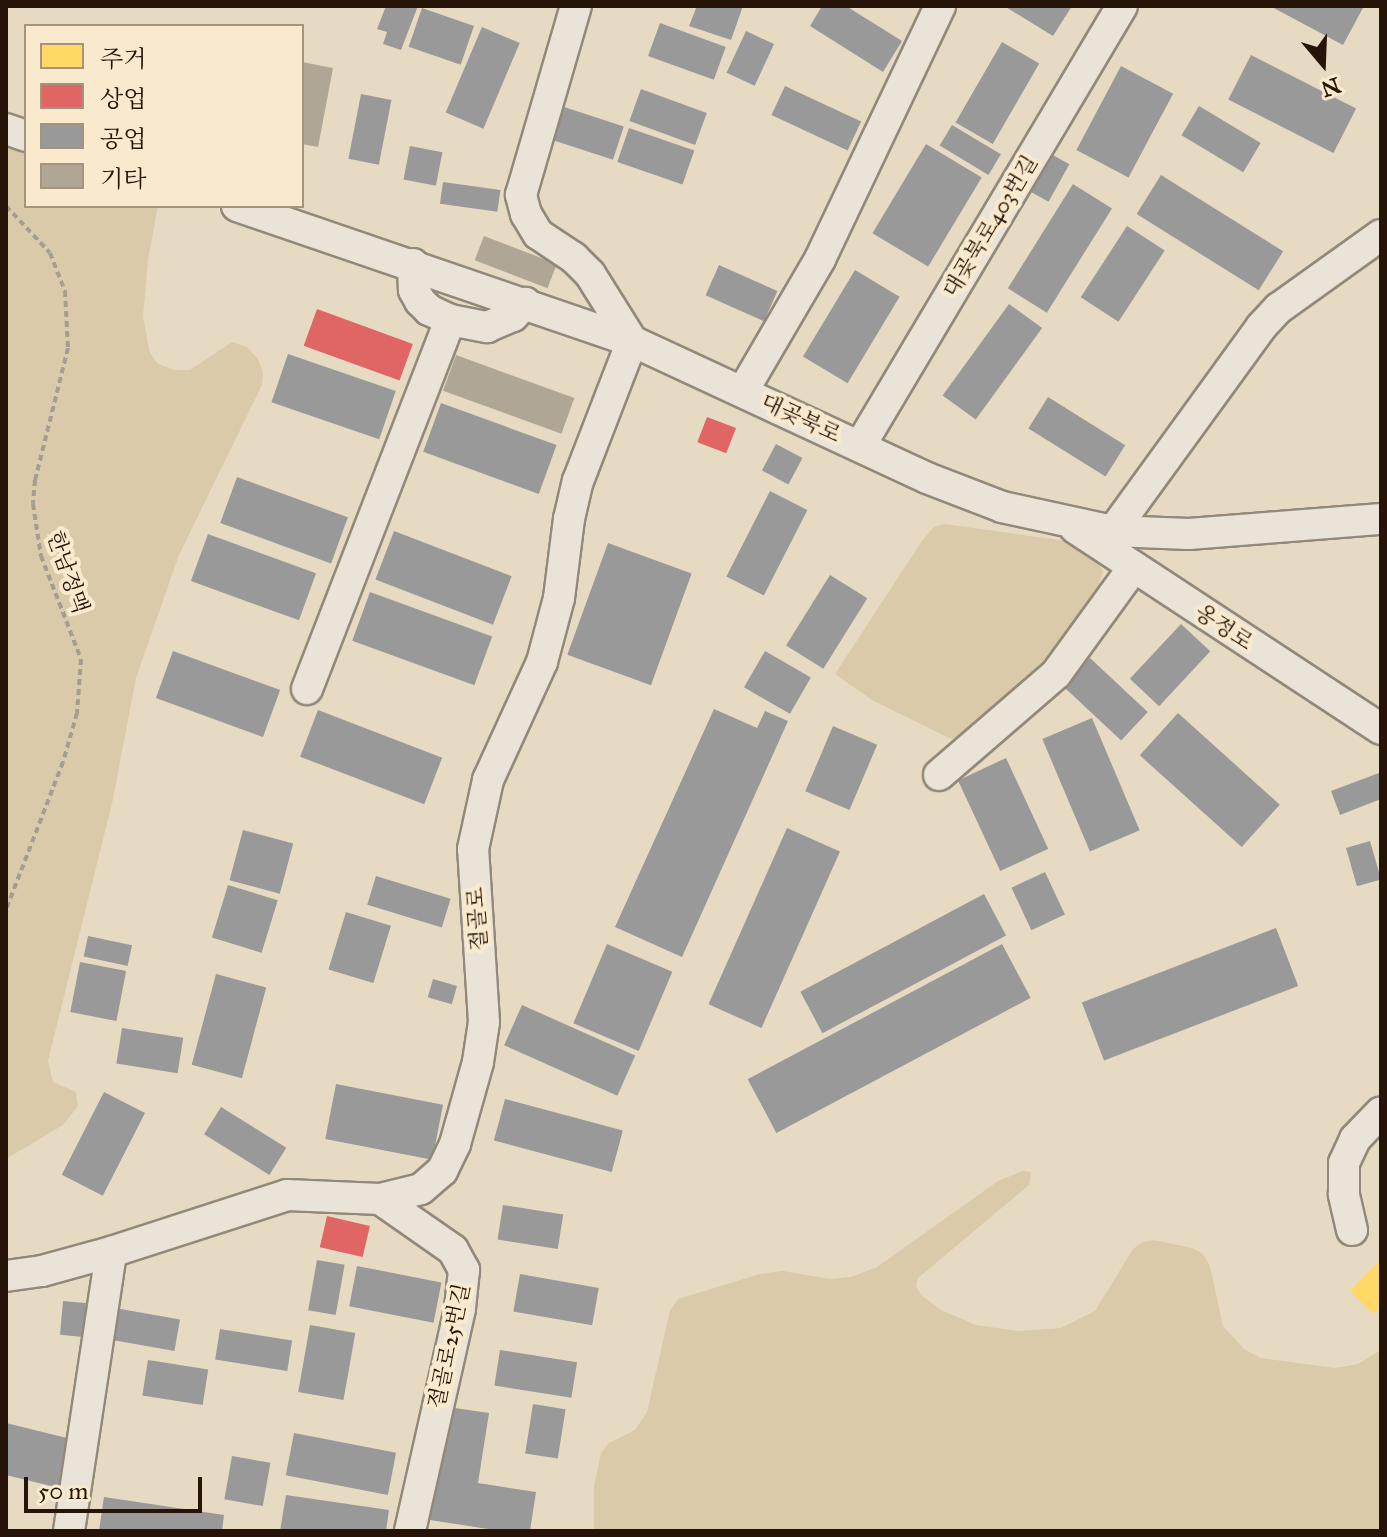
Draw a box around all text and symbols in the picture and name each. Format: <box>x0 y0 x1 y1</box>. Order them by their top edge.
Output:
legend <box>24 24 304 208</box>
north arrow <box>1283 24 1363 104</box>
text: 주거 <box>100 44 146 74</box>
text: N <box>1318 71 1344 103</box>
text: 상업 <box>100 84 146 114</box>
text: 공업 <box>100 124 146 154</box>
street label: 대곶북로403번길 <box>937 150 1043 302</box>
text: 기타 <box>100 164 146 194</box>
street label: 대곶북로 <box>757 388 845 448</box>
street label: 한남정맥 <box>42 528 94 616</box>
street label: 옹정로 <box>1190 599 1258 655</box>
street label: 절골로 <box>462 886 492 952</box>
street label: 절골로25번길 <box>423 1281 475 1411</box>
scale bar <box>28 1461 206 1511</box>
text: 50 m <box>38 1476 88 1506</box>

